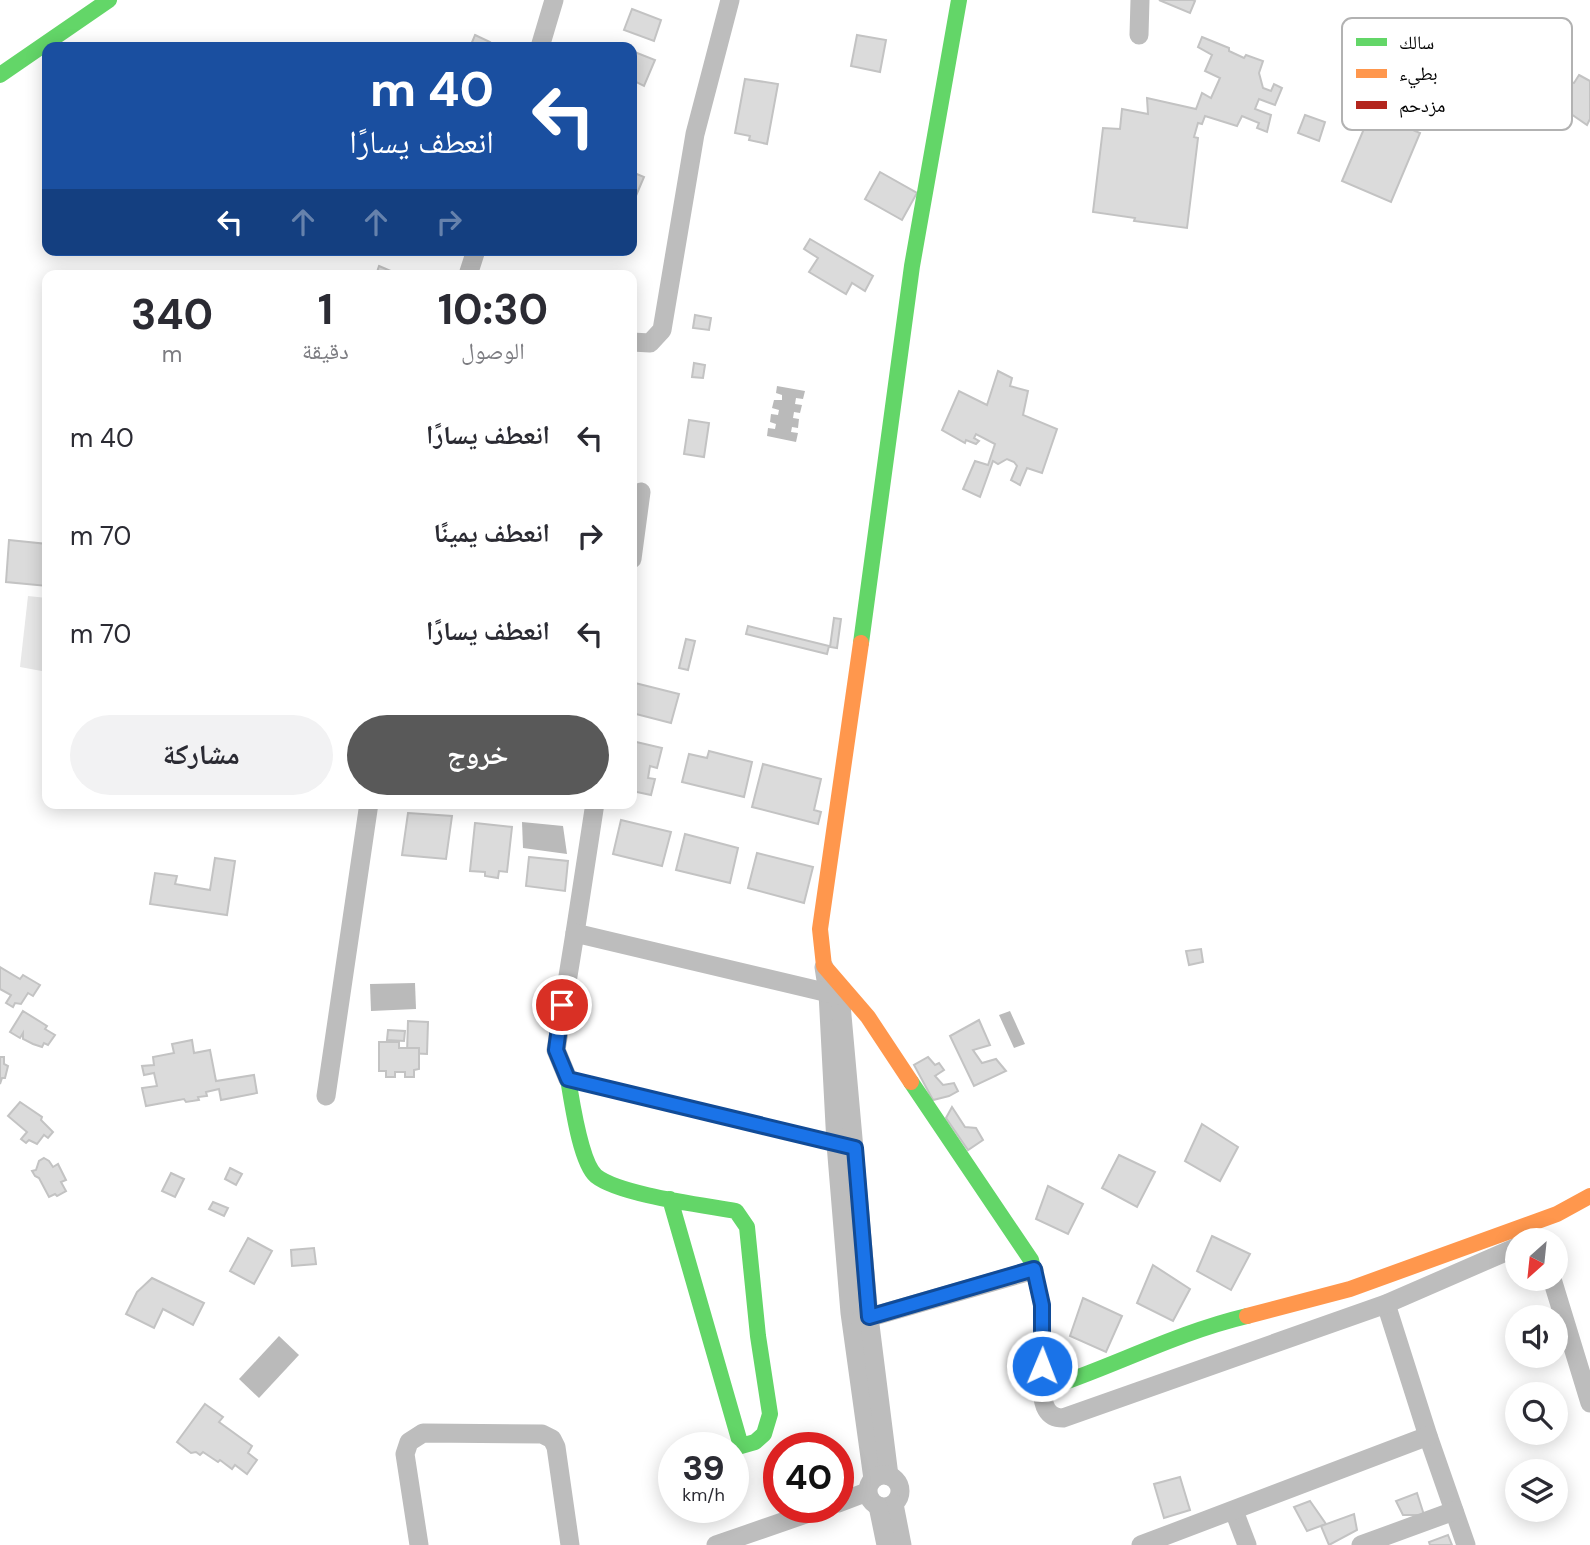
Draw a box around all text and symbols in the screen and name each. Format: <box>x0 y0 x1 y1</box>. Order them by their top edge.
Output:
legend <box>1342 18 1572 130</box>
text: سالك <box>1399 30 1434 55</box>
text: 40 m <box>370 57 494 121</box>
text: بطيء <box>1399 61 1438 89</box>
icon: left <box>518 70 609 161</box>
text: مزدحم <box>1399 93 1445 118</box>
text: انعطف يسارًا <box>349 121 494 163</box>
icon: left <box>211 203 249 241</box>
icon: ahead <box>284 203 322 241</box>
icon: ahead <box>357 203 395 241</box>
icon: right <box>430 203 468 241</box>
text: 1 <box>318 282 333 337</box>
text: 10:30 <box>438 282 548 337</box>
text: 340 <box>131 287 213 342</box>
text: دقيقة <box>302 336 349 366</box>
text: الوصول <box>461 336 525 366</box>
text: m <box>162 339 182 369</box>
text: انعطف يسارًا <box>426 418 550 452</box>
icon: left <box>571 419 609 457</box>
text: 40 m <box>70 421 134 455</box>
text: انعطف يمينًا <box>434 516 550 550</box>
icon: right <box>571 517 609 555</box>
text: 70 m <box>70 519 131 553</box>
text: انعطف يسارًا <box>426 614 550 648</box>
icon: left <box>571 615 609 653</box>
text: 70 m <box>70 617 131 651</box>
button: مشاركة <box>70 715 333 795</box>
button: خروج <box>347 715 609 795</box>
pin <box>532 975 592 1035</box>
icon: arrive <box>543 986 581 1024</box>
north arrow <box>1505 1228 1568 1292</box>
map controls <box>1505 1228 1568 1522</box>
button: sound <box>1505 1305 1568 1368</box>
position arrow <box>1005 1329 1079 1403</box>
button: search <box>1505 1382 1568 1445</box>
speed limit sign: 40 <box>763 1432 854 1523</box>
text: 39 <box>682 1445 725 1491</box>
button: layers <box>1505 1459 1568 1522</box>
text: km/h <box>682 1483 725 1507</box>

